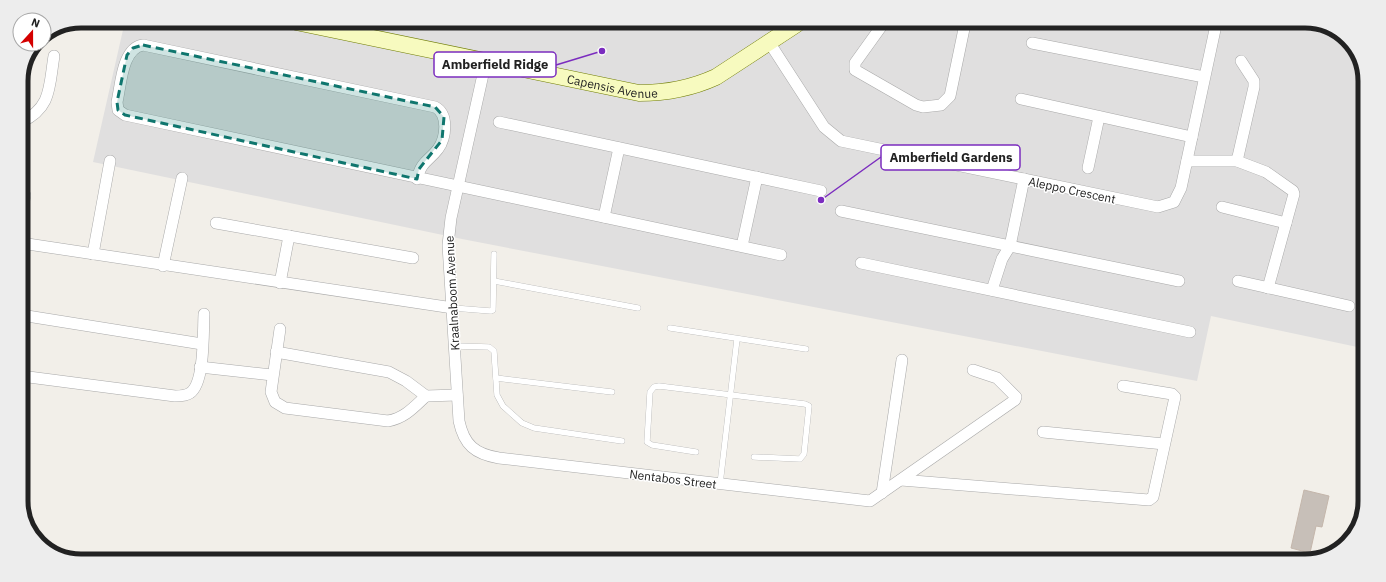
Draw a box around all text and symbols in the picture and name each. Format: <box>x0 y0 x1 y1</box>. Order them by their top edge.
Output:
north arrow <box>12 12 52 52</box>
text: N <box>29 15 42 31</box>
callout: Amberfield Ridge <box>434 52 556 77</box>
text: Amberfield Ridge <box>442 56 548 73</box>
street label: Capensis Avenue <box>566 71 659 101</box>
callout: Amberfield Gardens <box>881 145 1020 170</box>
text: Amberfield Gardens <box>889 149 1013 166</box>
street label: Aleppo Crescent <box>1027 173 1117 207</box>
street label: Kraalnaboom Avenue <box>441 235 462 351</box>
street label: Nentabos Street <box>629 466 717 492</box>

